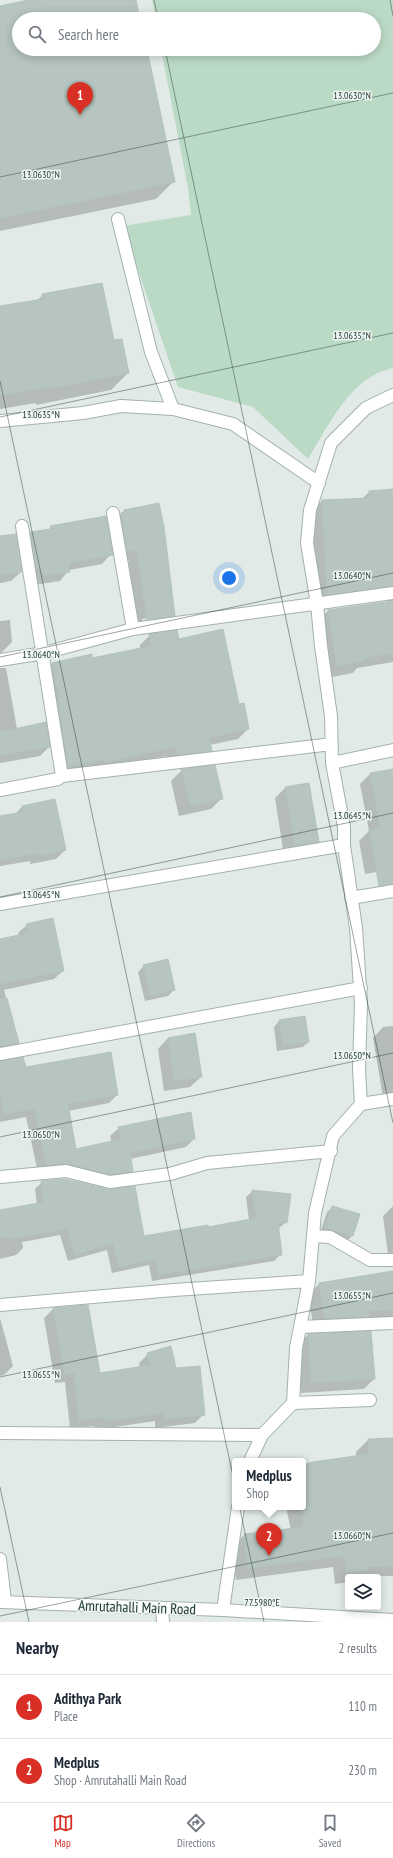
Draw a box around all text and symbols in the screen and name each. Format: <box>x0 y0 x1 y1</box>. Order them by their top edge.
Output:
search box <box>12 12 381 56</box>
icon: search <box>26 23 48 45</box>
text: Search here <box>58 25 119 44</box>
pin: 1 <box>67 82 93 115</box>
text: 13.0630°N <box>333 89 371 102</box>
text: 13.0630°N <box>22 168 60 181</box>
text: 13.0635°N <box>333 329 371 342</box>
text: 13.0635°N <box>22 408 60 421</box>
your location <box>219 568 239 588</box>
text: 13.0640°N <box>333 569 371 582</box>
text: 13.0640°N <box>22 648 60 661</box>
text: 13.0645°N <box>333 809 371 822</box>
text: 13.0645°N <box>22 888 60 901</box>
text: 13.0650°N <box>333 1049 371 1062</box>
text: 13.0650°N <box>22 1128 60 1141</box>
text: 13.0655°N <box>333 1289 371 1302</box>
text: 13.0655°N <box>22 1368 60 1381</box>
popup <box>232 1458 306 1510</box>
text: Medplus <box>246 1466 292 1485</box>
text: Shop <box>246 1485 269 1502</box>
pin: 2 <box>256 1523 282 1556</box>
text: 13.0660°N <box>333 1529 371 1542</box>
map controls <box>345 1574 381 1610</box>
button: layers <box>345 1574 381 1610</box>
street label: Amrutahalli Main Road <box>78 1595 196 1619</box>
text: 77.5980°E <box>244 1596 280 1609</box>
text: Nearby <box>16 1637 59 1659</box>
text: 2 results <box>338 1640 377 1657</box>
text: Adithya Park <box>54 1689 122 1708</box>
text: 1 <box>26 1698 32 1715</box>
text: 110 m <box>348 1698 377 1715</box>
text: Place <box>54 1708 78 1725</box>
text: Medplus <box>54 1753 99 1772</box>
text: 2 <box>26 1762 32 1779</box>
text: 230 m <box>348 1762 377 1779</box>
text: Shop · Amrutahalli Main Road <box>54 1772 187 1789</box>
tab: Map <box>52 1812 74 1850</box>
tab: Directions <box>177 1812 215 1850</box>
tab: Saved <box>319 1812 341 1850</box>

